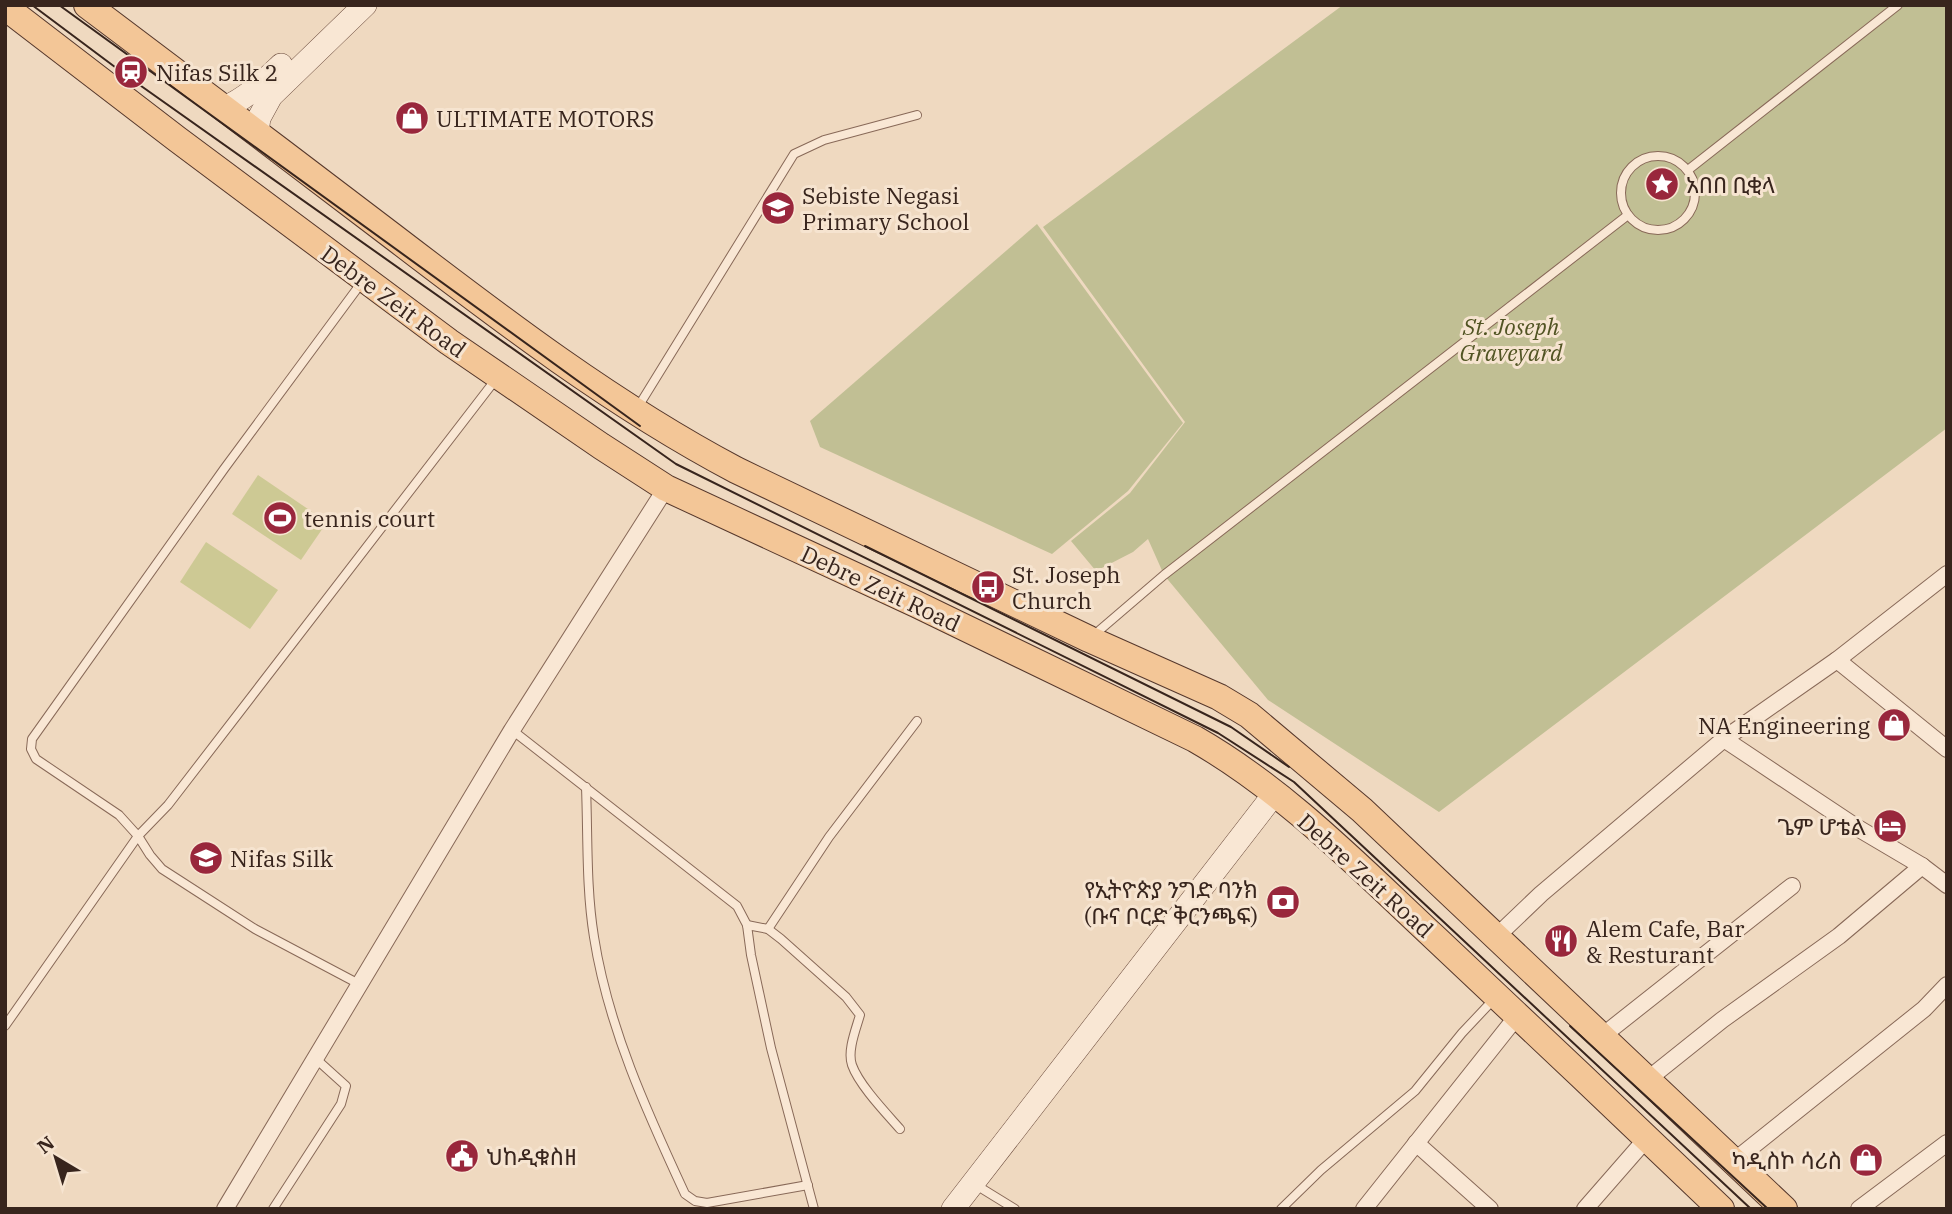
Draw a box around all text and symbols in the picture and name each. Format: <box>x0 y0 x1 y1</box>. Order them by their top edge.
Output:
station icon: Nifas Silk 2 <box>112 53 150 91</box>
place label: Nifas Silk 2 <box>156 57 278 87</box>
shop icon: ULTIMATE MOTORS <box>393 99 431 137</box>
place label: ULTIMATE MOTORS <box>436 103 654 133</box>
place icon: አበበ ቢቂላ <box>1643 165 1681 203</box>
place label: አበበ ቢቂላ <box>1686 169 1775 199</box>
place label: Sebiste Negasi Primary School <box>802 180 969 236</box>
school or university icon: Sebiste Negasi Primary School <box>759 189 797 227</box>
street label: Debre Zeit Road <box>315 238 473 364</box>
park label: St. Joseph Graveyard <box>1460 311 1563 367</box>
sports icon: tennis court <box>261 499 299 537</box>
place label: tennis court <box>304 503 435 533</box>
street label: Debre Zeit Road <box>796 538 966 638</box>
place label: St. Joseph Church <box>1012 559 1121 615</box>
bus stop icon: St. Joseph Church <box>969 568 1007 606</box>
shop icon: NA Engineering <box>1875 706 1913 744</box>
place label: NA Engineering <box>1698 710 1870 740</box>
street label: Debre Zeit Road <box>1292 806 1440 944</box>
hotel icon: ጌም ሆቴል <box>1871 807 1909 845</box>
place label: ጌም ሆቴል <box>1778 811 1866 841</box>
school or university icon: Nifas Silk <box>187 839 225 877</box>
place label: Nifas Silk <box>230 843 334 873</box>
place label: የኢትዮጵያ ንግድ ባንክ (ቡና ቦርድ ቅርንጫፍ) <box>1084 874 1258 930</box>
bank icon: የኢትዮጵያ ንግድ ባንክ (ቡና ቦርድ ቅርንጫፍ) <box>1264 883 1302 921</box>
place label: Alem Cafe, Bar & Resturant <box>1586 913 1744 969</box>
restaurant icon: Alem Cafe, Bar & Resturant <box>1542 922 1580 960</box>
north arrow <box>21 1123 91 1193</box>
text: N <box>32 1131 59 1159</box>
public building icon: ህከዲቁስዘ <box>443 1137 481 1175</box>
place label: ህከዲቁስዘ <box>486 1141 577 1171</box>
shop icon: ካዲስኮ ሳሪስ <box>1847 1141 1885 1179</box>
place label: ካዲስኮ ሳሪስ <box>1732 1145 1842 1175</box>

